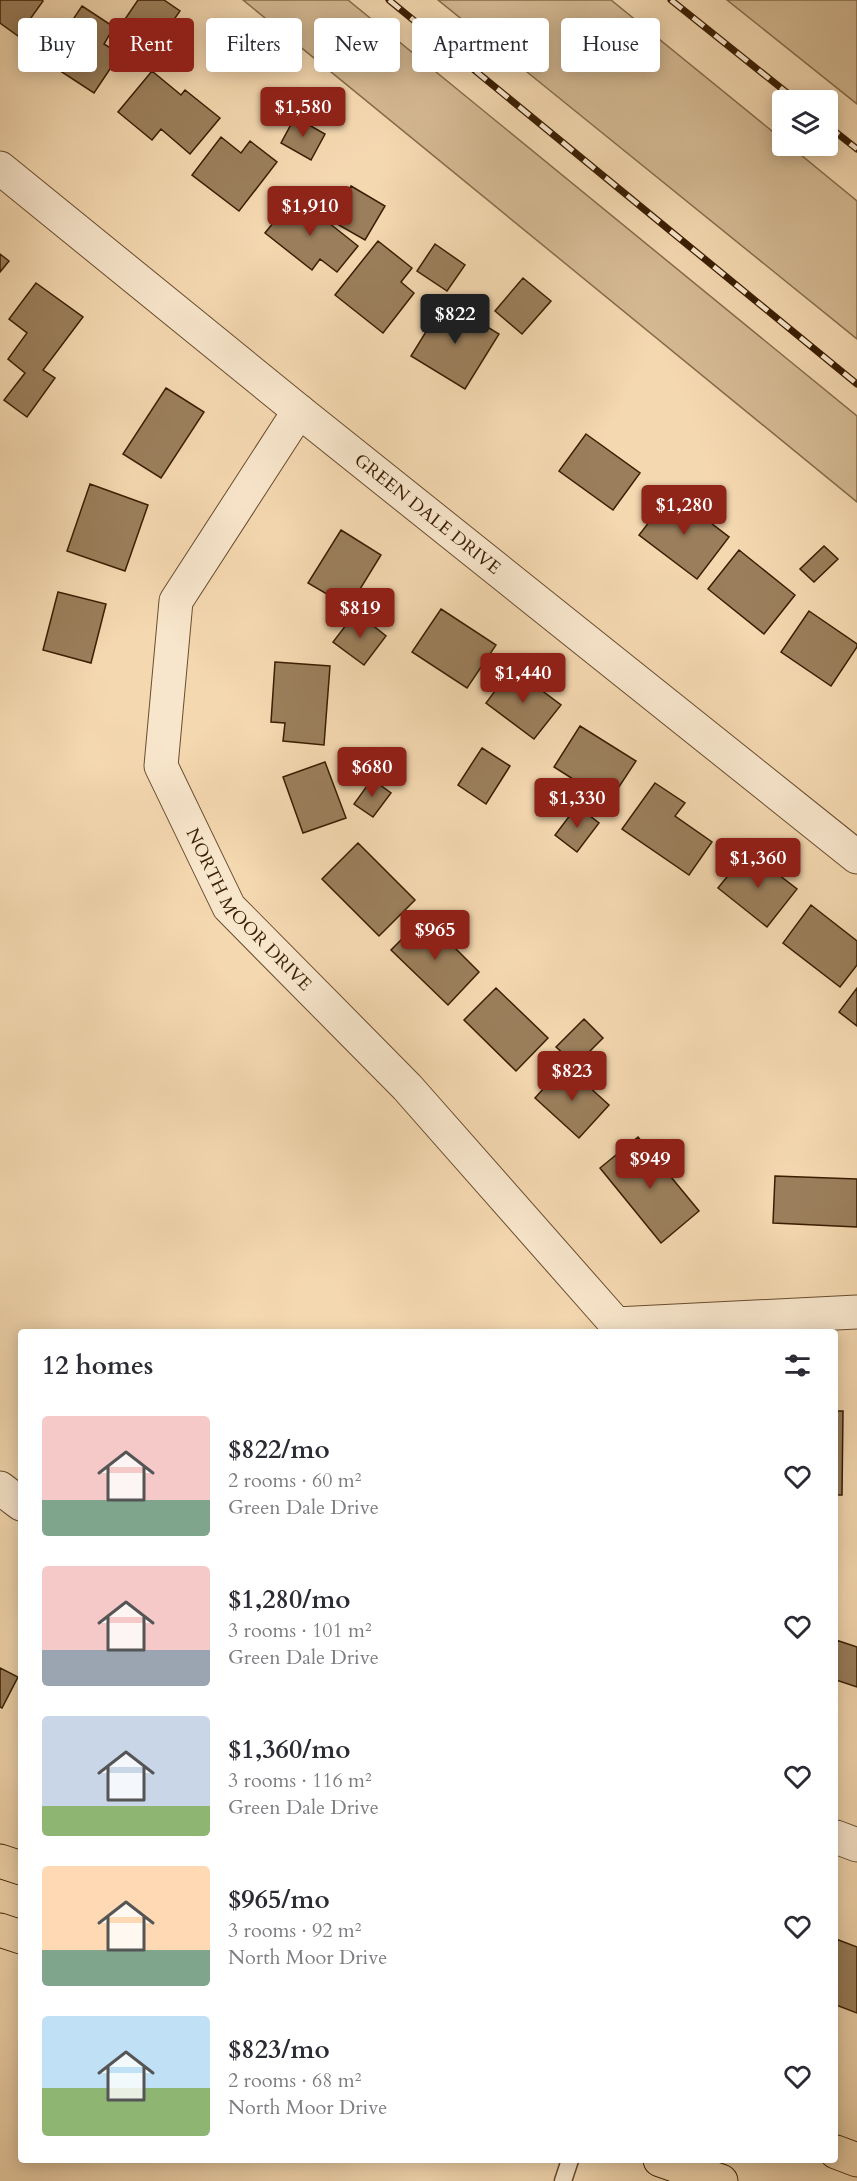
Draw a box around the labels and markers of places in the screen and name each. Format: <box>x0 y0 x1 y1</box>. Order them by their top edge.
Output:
pin: $1,580 <box>254 87 352 138</box>
pin: $1,910 <box>261 186 359 237</box>
pin: $822 <box>419 294 491 345</box>
pin: $1,280 <box>635 485 733 536</box>
pin: $819 <box>324 588 396 639</box>
pin: $1,440 <box>474 653 572 704</box>
pin: $680 <box>336 747 408 798</box>
pin: $1,330 <box>528 778 626 829</box>
pin: $1,360 <box>709 838 807 889</box>
pin: $965 <box>399 910 471 961</box>
pin: $823 <box>536 1051 608 1102</box>
pin: $949 <box>614 1139 686 1190</box>

